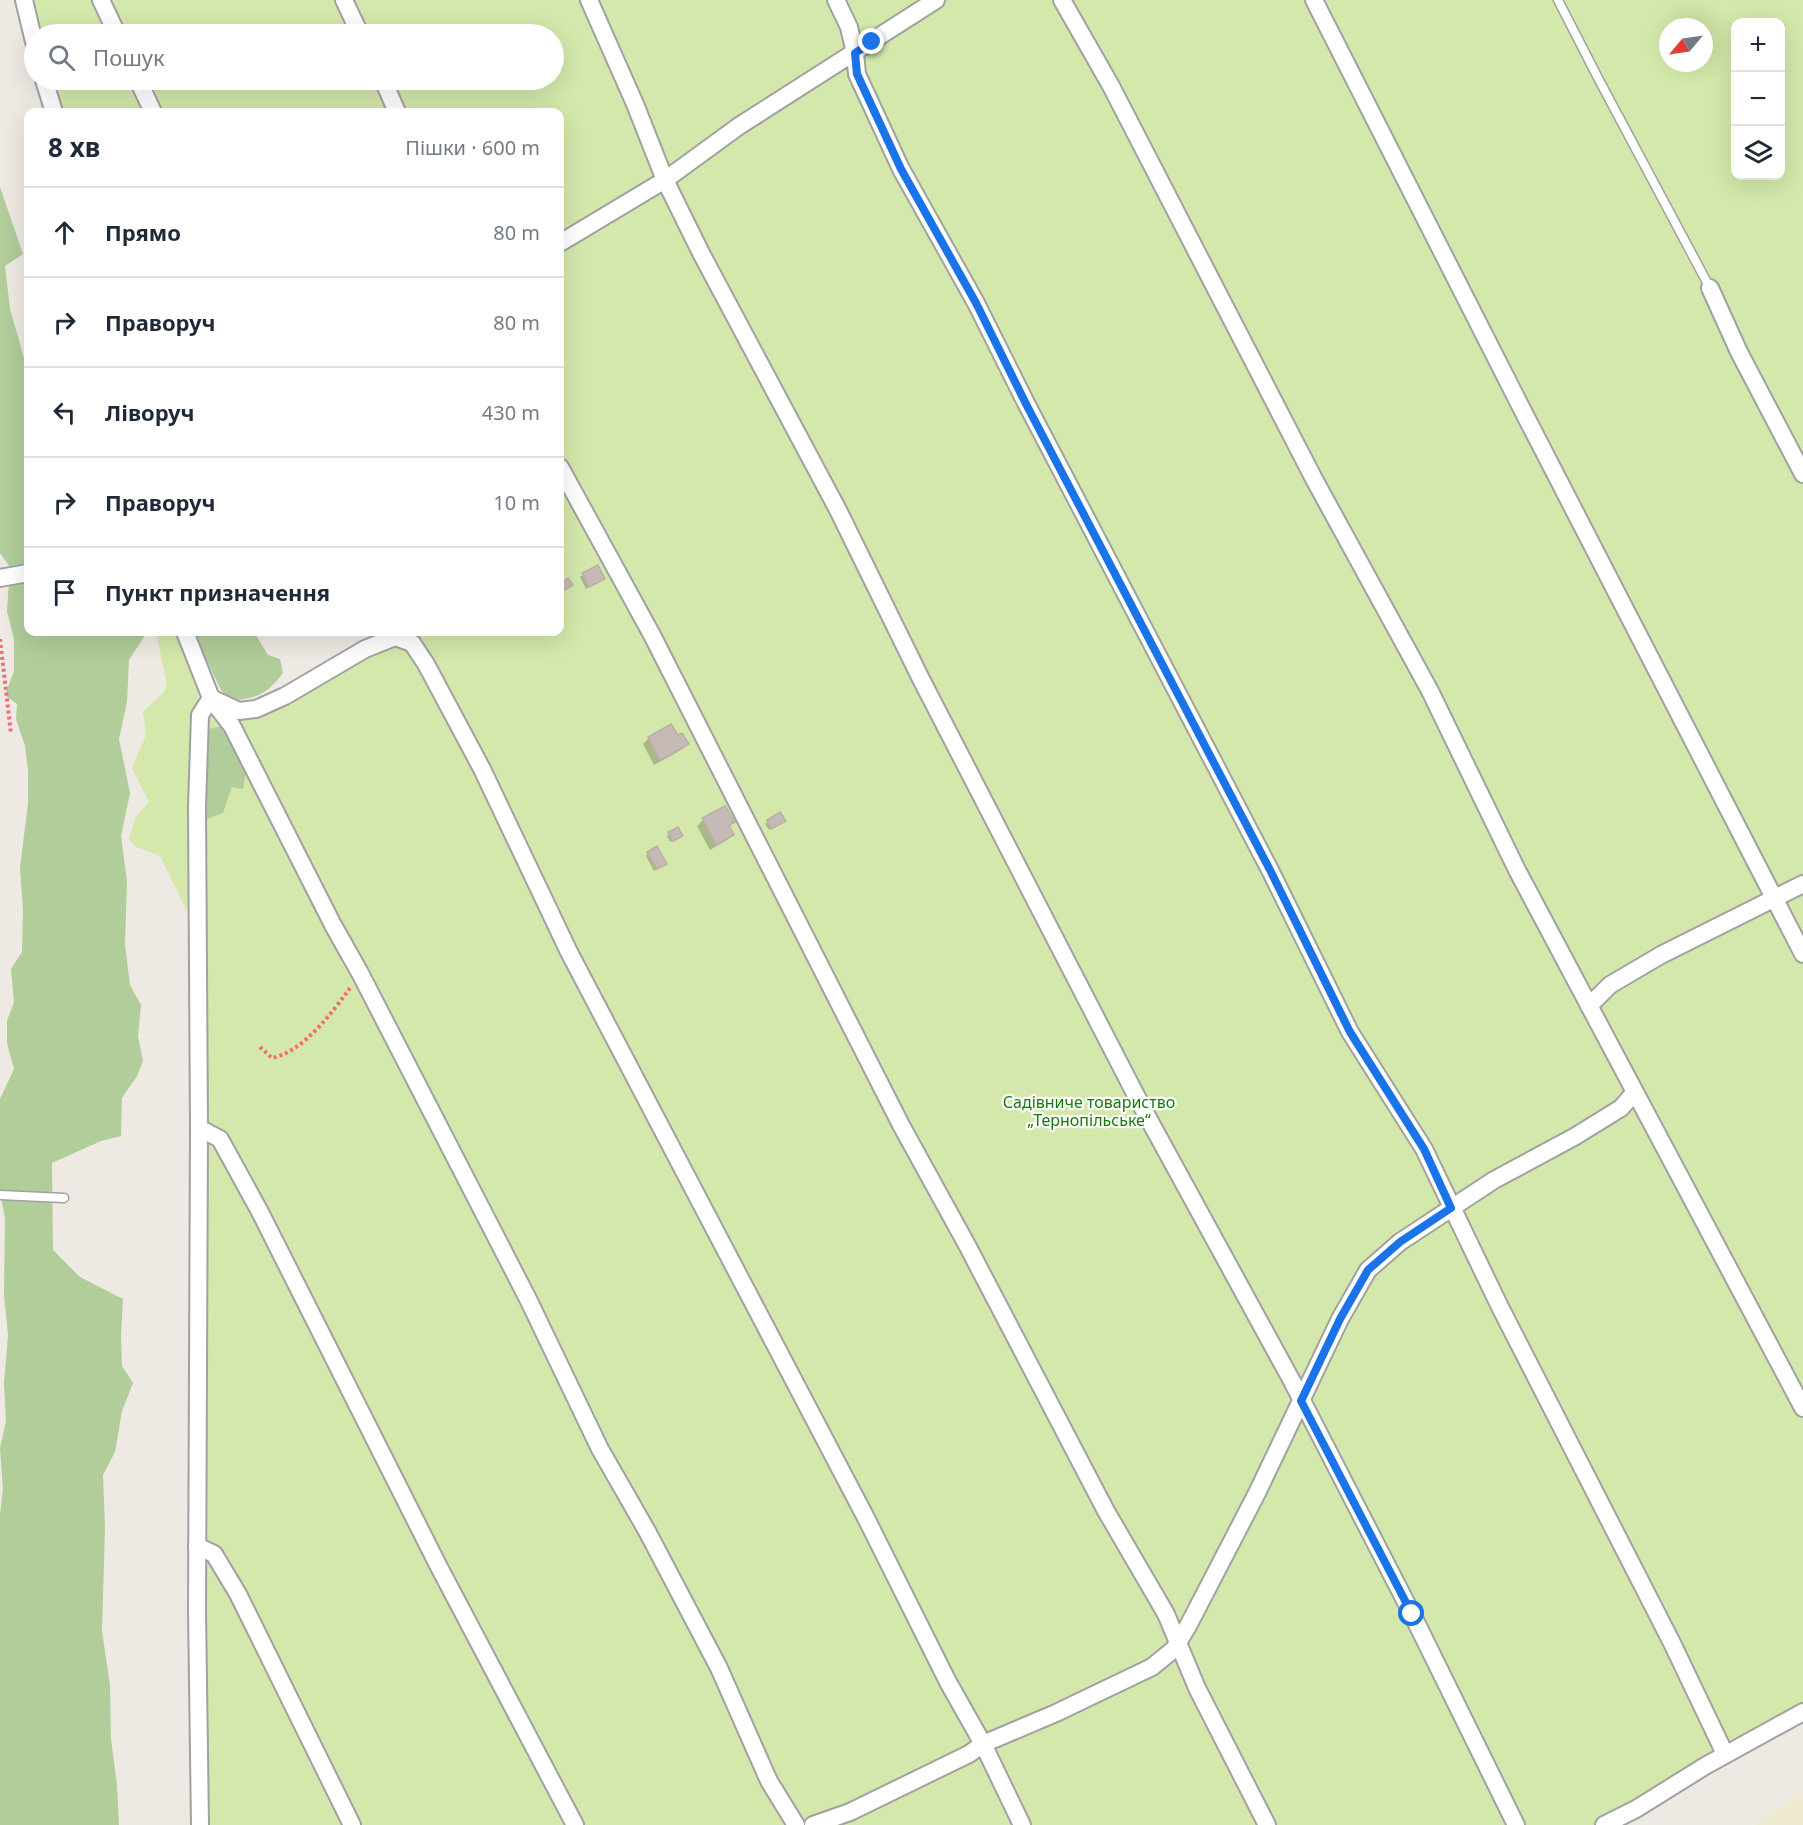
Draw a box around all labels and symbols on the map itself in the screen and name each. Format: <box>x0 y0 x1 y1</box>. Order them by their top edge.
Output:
north arrow <box>1659 18 1713 72</box>
route end <box>858 28 884 54</box>
park label: Садівниче товариство „Тернопільське“ <box>1003 1091 1175 1131</box>
route start <box>1398 1600 1424 1626</box>

